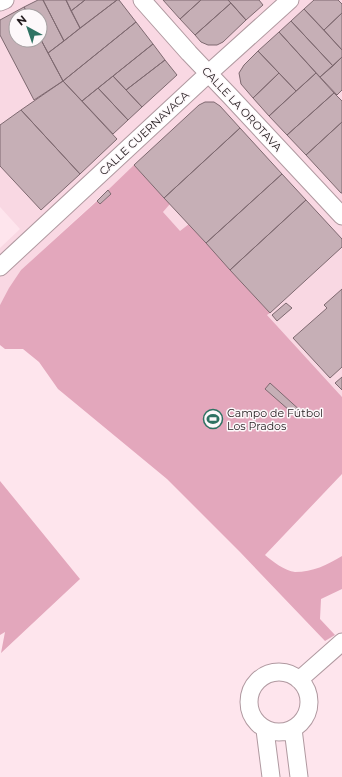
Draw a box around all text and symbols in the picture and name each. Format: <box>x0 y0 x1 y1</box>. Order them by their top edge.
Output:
north arrow <box>8 8 48 48</box>
text: N <box>14 12 29 29</box>
street label: CALLE LA OROTAVA <box>199 64 285 154</box>
street label: CALLE CUERNAVACA <box>96 88 192 178</box>
place label: Campo de Fútbol Los Prados <box>227 406 323 433</box>
sports icon: Campo de Fútbol Los Prados <box>202 408 224 430</box>

